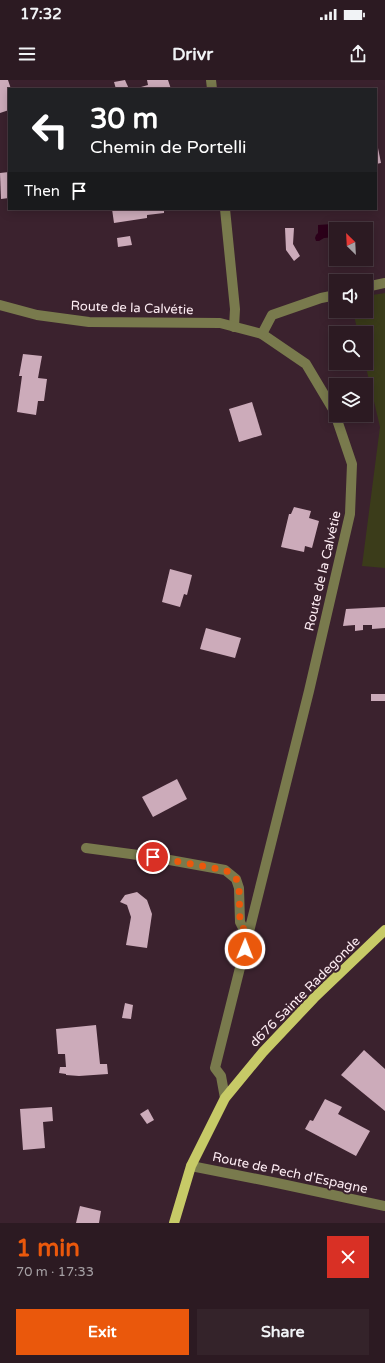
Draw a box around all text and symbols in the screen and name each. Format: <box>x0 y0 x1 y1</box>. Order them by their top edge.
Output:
text: 17:32 <box>20 5 62 23</box>
icon: menu <box>16 43 38 65</box>
text: Drivr <box>172 43 213 65</box>
icon: share <box>347 43 369 65</box>
text: 30 m <box>90 102 158 136</box>
icon: left <box>24 104 76 156</box>
text: Chemin de Portelli <box>90 136 247 158</box>
icon: arrive <box>68 180 90 202</box>
text: Then <box>24 182 60 200</box>
north arrow <box>329 222 373 266</box>
map controls <box>329 222 373 422</box>
button: sound <box>329 274 373 318</box>
street label: Route de la Calvétie <box>70 298 194 318</box>
button: search <box>329 326 373 370</box>
button: layers <box>329 378 373 422</box>
street label: Route de la Calvétie <box>301 509 345 633</box>
pin <box>136 840 170 874</box>
icon: arrive <box>142 846 164 868</box>
position arrow <box>224 928 266 970</box>
street label: d676 Sainte Radegonde <box>246 933 364 1051</box>
street label: Route de Pech d'Espagne <box>211 1149 369 1197</box>
text: 1 min <box>16 1234 80 1263</box>
button: close <box>327 1236 369 1278</box>
text: 70 m · 17:33 <box>16 1264 94 1280</box>
button: Exit <box>16 1309 189 1355</box>
button: Share <box>197 1309 369 1355</box>

